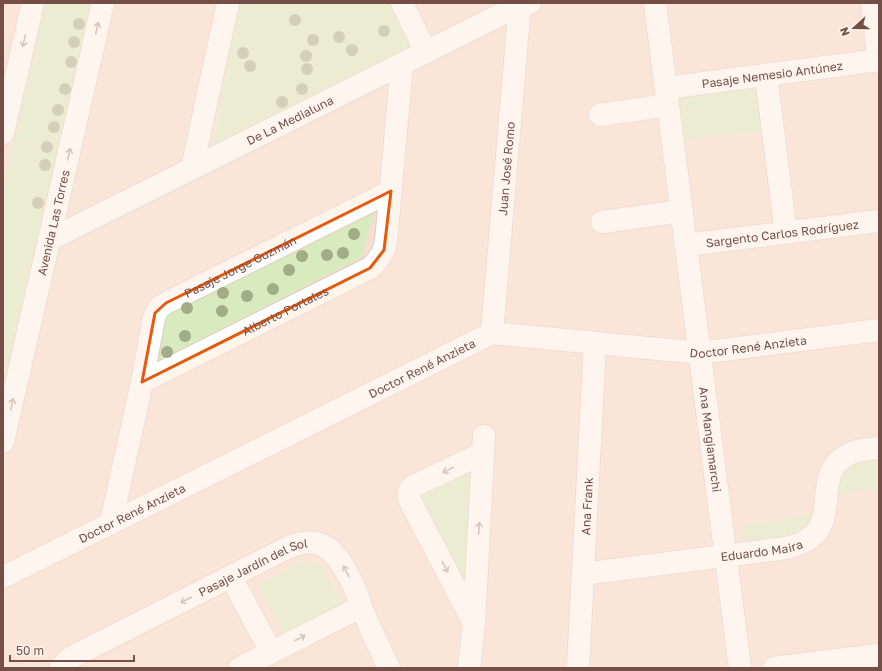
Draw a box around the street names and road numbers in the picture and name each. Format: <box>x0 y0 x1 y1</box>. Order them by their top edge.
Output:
street label: Pasaje Nemesio Antúnez <box>701 57 844 91</box>
street label: De La Medialuna <box>244 92 336 148</box>
street label: Juan José Romo <box>494 121 517 216</box>
street label: Avenida Las Torres <box>34 168 72 277</box>
street label: Sargento Carlos Rodríguez <box>705 216 860 250</box>
street label: Pasaje Jorge Guzmán <box>181 232 299 300</box>
street label: Alberto Portales <box>239 283 331 338</box>
street label: Doctor René Anzieta <box>689 332 807 361</box>
street label: Doctor René Anzieta <box>366 335 478 401</box>
street label: Ana Mangiamarchi <box>697 386 725 493</box>
street label: Ana Frank <box>577 477 596 536</box>
street label: Doctor René Anzieta <box>76 480 188 546</box>
street label: Pasaje Jardín del Sol <box>196 535 309 599</box>
street label: Eduardo Maira <box>720 536 805 564</box>

